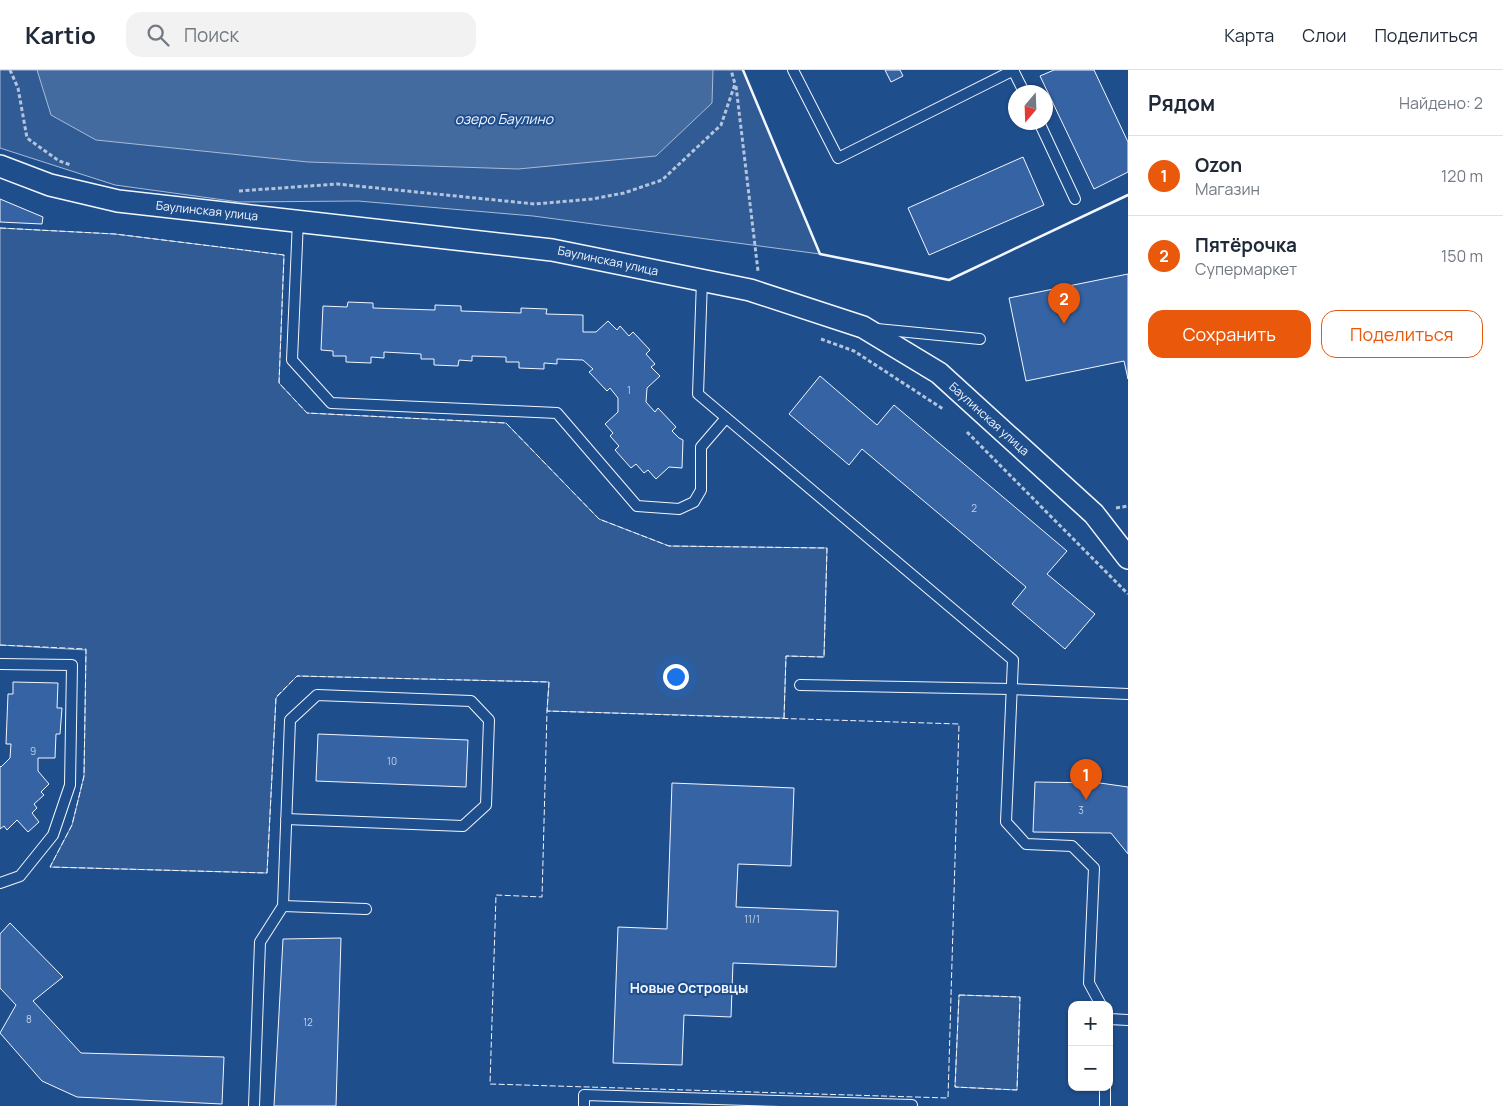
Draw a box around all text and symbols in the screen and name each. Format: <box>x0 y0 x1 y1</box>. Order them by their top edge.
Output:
search box <box>126 12 476 57</box>
text: Kartio <box>25 18 96 51</box>
icon: search <box>144 21 172 49</box>
text: Поиск <box>184 22 239 48</box>
text: Карта <box>1224 23 1274 47</box>
text: Слои <box>1302 23 1346 47</box>
text: Поделиться <box>1374 23 1478 47</box>
north arrow <box>1008 85 1053 130</box>
text: Рядом <box>1148 89 1215 117</box>
text: Найдено: 2 <box>1399 92 1483 114</box>
water label: озеро Баулино <box>455 109 554 128</box>
text: Ozon <box>1195 152 1242 178</box>
text: 1 <box>1160 165 1168 187</box>
text: 120 m <box>1441 165 1483 187</box>
text: Магазин <box>1195 178 1260 200</box>
street label: Баулинская улица <box>155 197 259 224</box>
text: Пятёрочка <box>1195 232 1297 258</box>
street label: Баулинская улица <box>556 242 660 279</box>
text: 2 <box>1159 245 1169 267</box>
text: 150 m <box>1441 245 1483 267</box>
text: Супермаркет <box>1195 258 1297 280</box>
pin: 2 <box>1048 283 1080 324</box>
button: Сохранить <box>1148 310 1311 358</box>
button: Поделиться <box>1321 310 1483 358</box>
street label: Баулинская улица <box>945 378 1033 459</box>
house number: 1 <box>627 383 631 397</box>
house number: 2 <box>971 501 977 515</box>
your location <box>663 664 689 690</box>
house number: 9 <box>30 744 36 758</box>
house number: 10 <box>387 754 397 768</box>
pin: 1 <box>1070 759 1102 800</box>
house number: 3 <box>1078 803 1084 817</box>
house number: 11/1 <box>744 912 760 926</box>
district label: Новые Островцы <box>630 978 748 997</box>
map controls <box>1068 1001 1113 1091</box>
button: + <box>1068 1001 1113 1046</box>
house number: 8 <box>26 1012 32 1026</box>
house number: 12 <box>303 1015 313 1029</box>
button: − <box>1068 1046 1113 1091</box>

